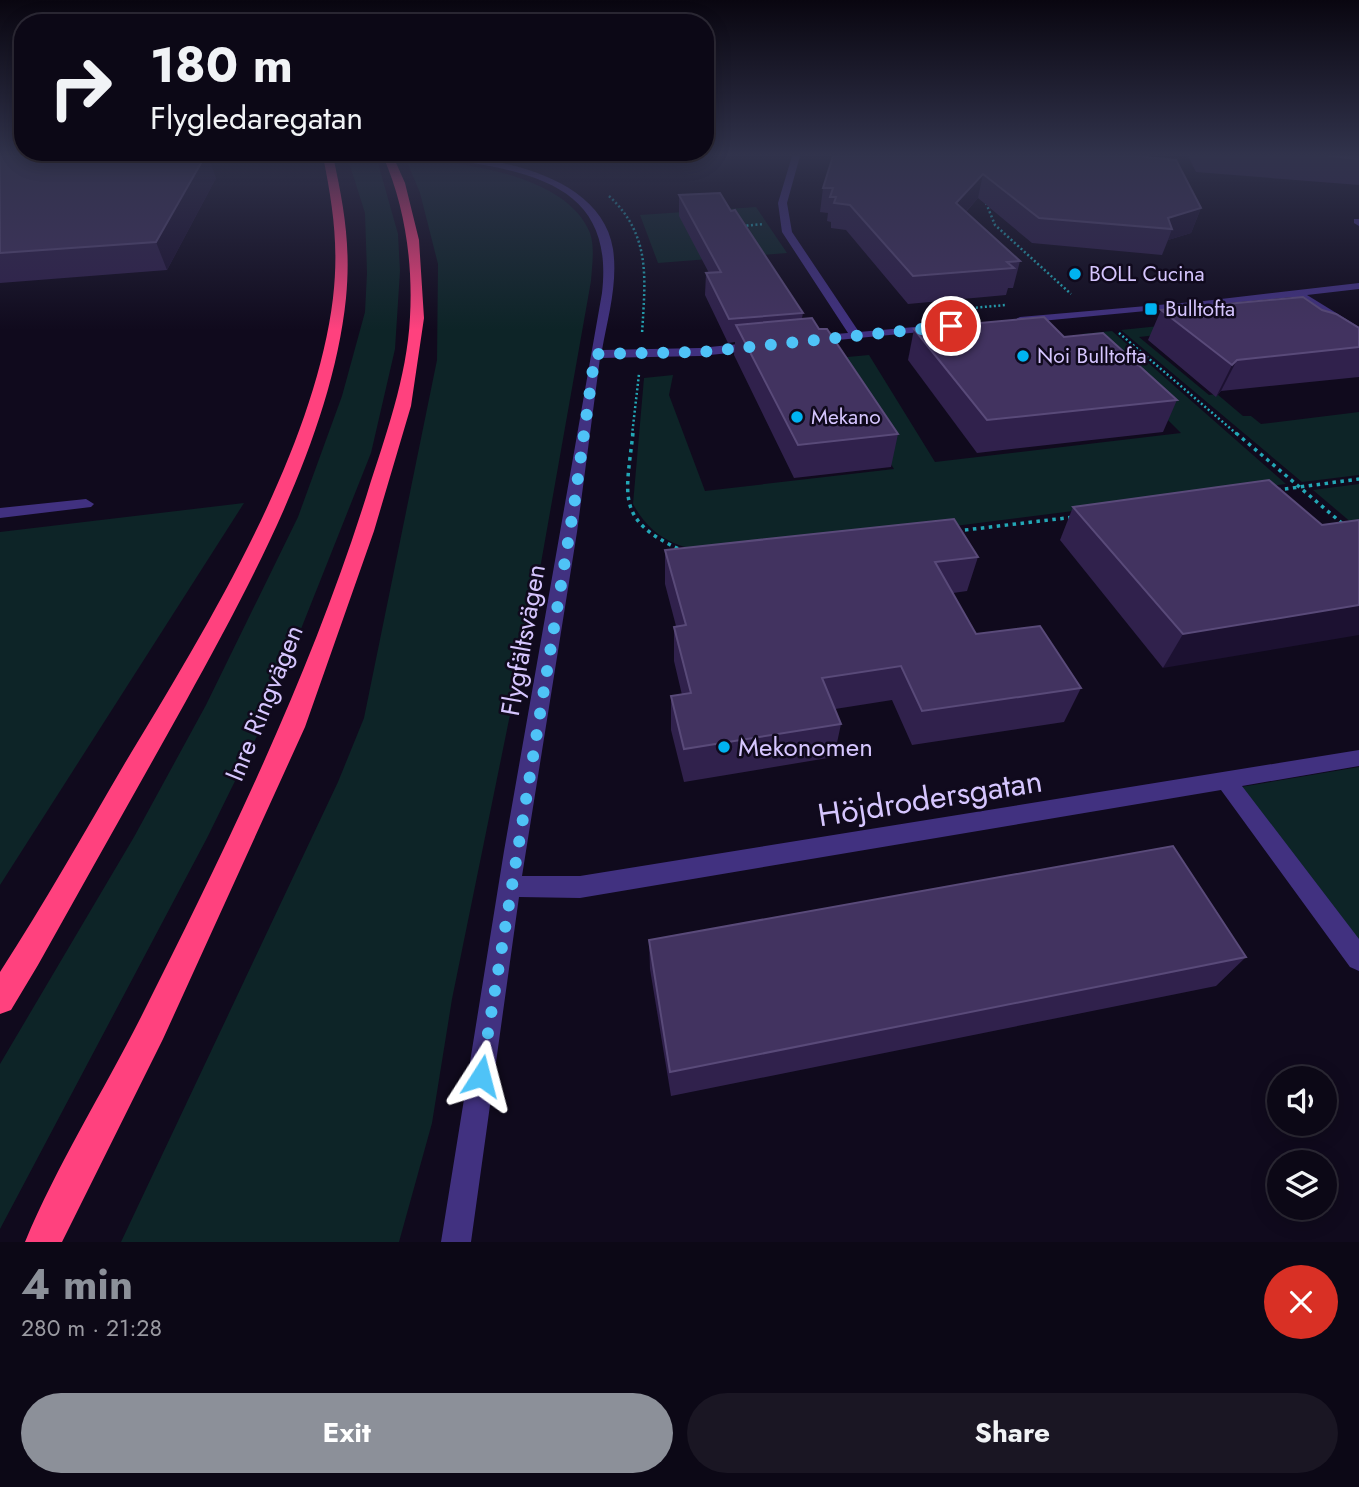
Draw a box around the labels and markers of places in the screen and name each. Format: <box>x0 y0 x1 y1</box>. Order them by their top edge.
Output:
place label: BOLL Cucina <box>1089 259 1205 289</box>
marker: BOLL Cucina <box>1067 266 1083 282</box>
place label: Bulltofta <box>1165 294 1235 324</box>
pin <box>921 296 981 356</box>
marker: Bulltofta <box>1143 301 1159 317</box>
place label: Noi Bulltofta <box>1037 341 1147 371</box>
marker: Noi Bulltofta <box>1015 348 1031 364</box>
place label: Mekano <box>811 402 881 432</box>
marker: Mekano <box>789 409 805 425</box>
place label: Mekonomen <box>738 728 873 766</box>
marker: Mekonomen <box>716 739 732 755</box>

